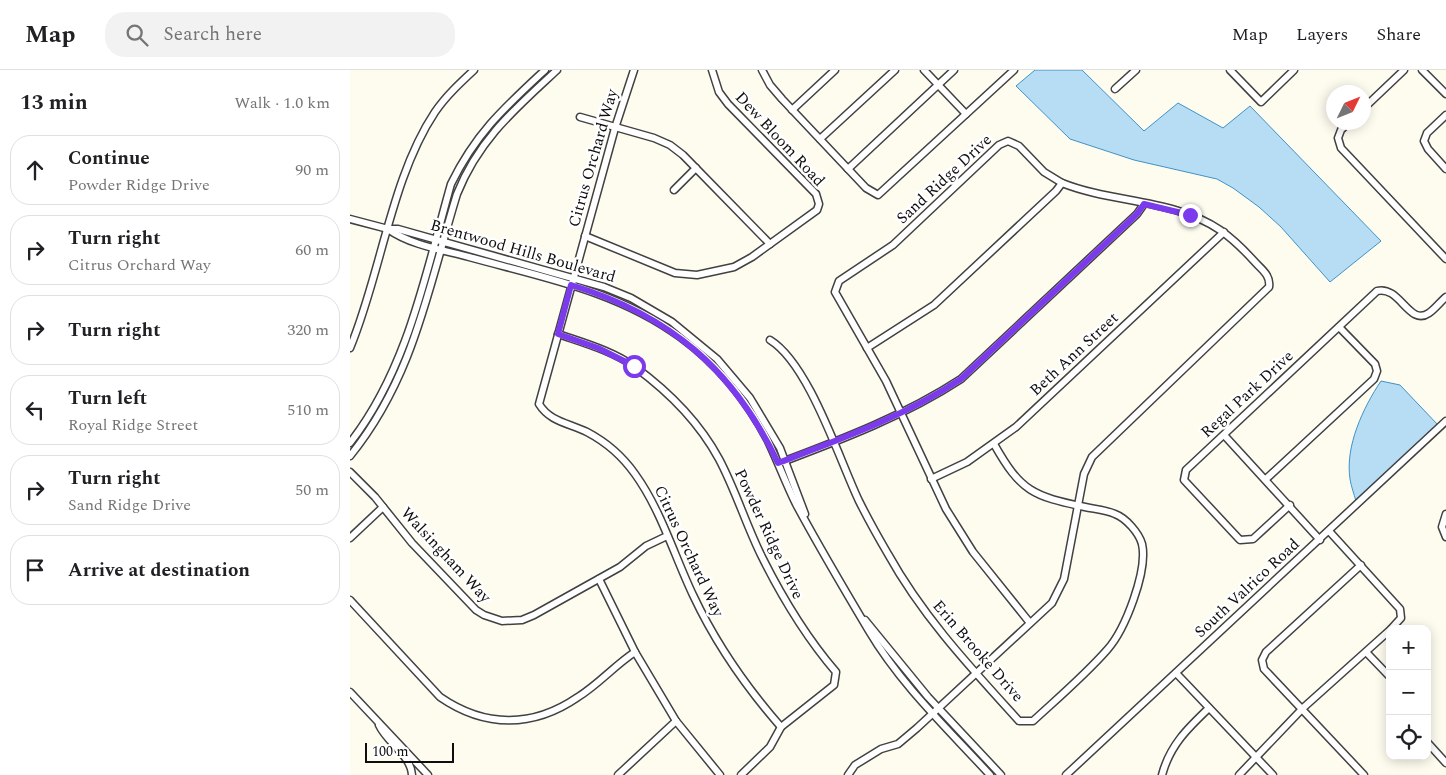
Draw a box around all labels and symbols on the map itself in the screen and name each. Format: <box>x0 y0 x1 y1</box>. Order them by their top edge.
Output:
street label: Citrus Orchard Way <box>562 85 625 230</box>
north arrow <box>1326 85 1371 130</box>
street label: Dew Bloom Road <box>729 86 831 192</box>
street label: Sand Ridge Drive <box>891 128 997 230</box>
route end <box>1179 204 1202 227</box>
street label: Brentwood Hills Boulevard <box>427 213 619 289</box>
street label: Beth Ann Street <box>1024 306 1124 402</box>
street label: Regal Park Drive <box>1195 344 1299 444</box>
route start <box>623 355 646 378</box>
street label: Powder Ridge Drive <box>728 465 810 603</box>
street label: Citrus Orchard Way <box>648 481 731 622</box>
street label: Walsingham Way <box>395 502 498 609</box>
street label: South Valrico Road <box>1189 533 1305 643</box>
street label: Erin Brooke Drive <box>927 594 1029 708</box>
scale bar <box>365 740 454 763</box>

